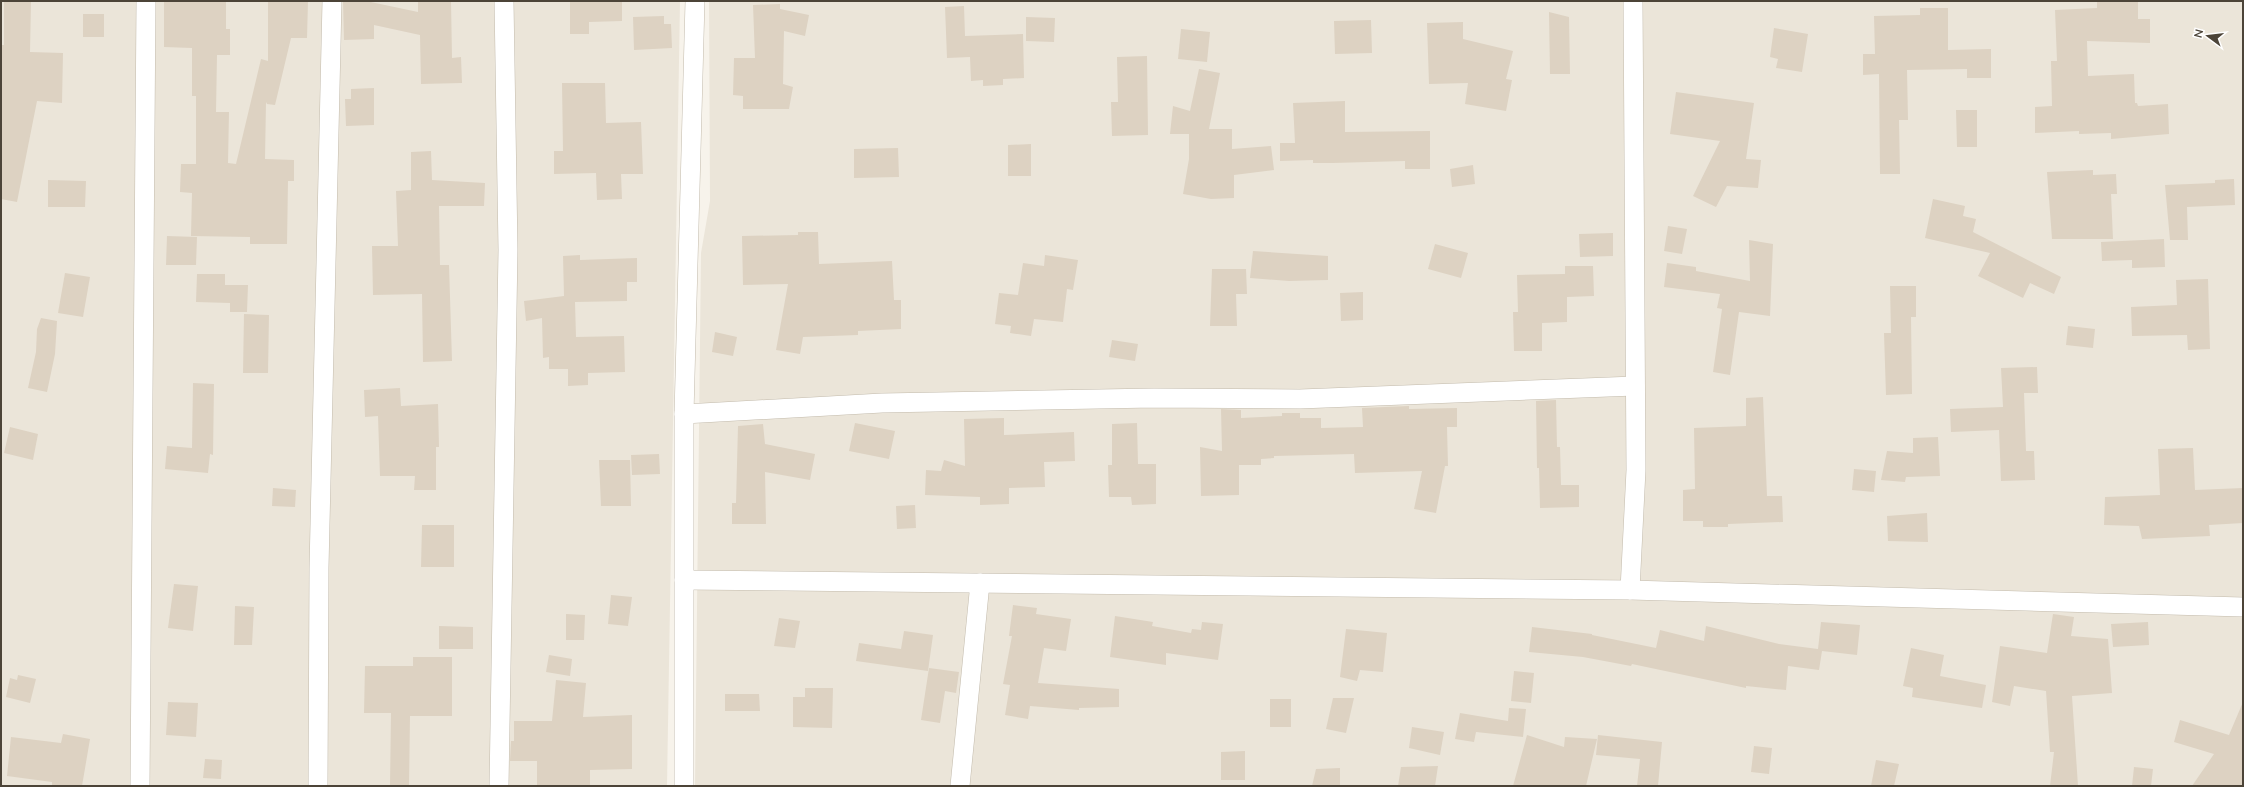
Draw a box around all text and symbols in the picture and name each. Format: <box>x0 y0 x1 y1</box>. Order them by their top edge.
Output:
north arrow <box>2188 16 2228 56</box>
text: N <box>2191 28 2206 39</box>

